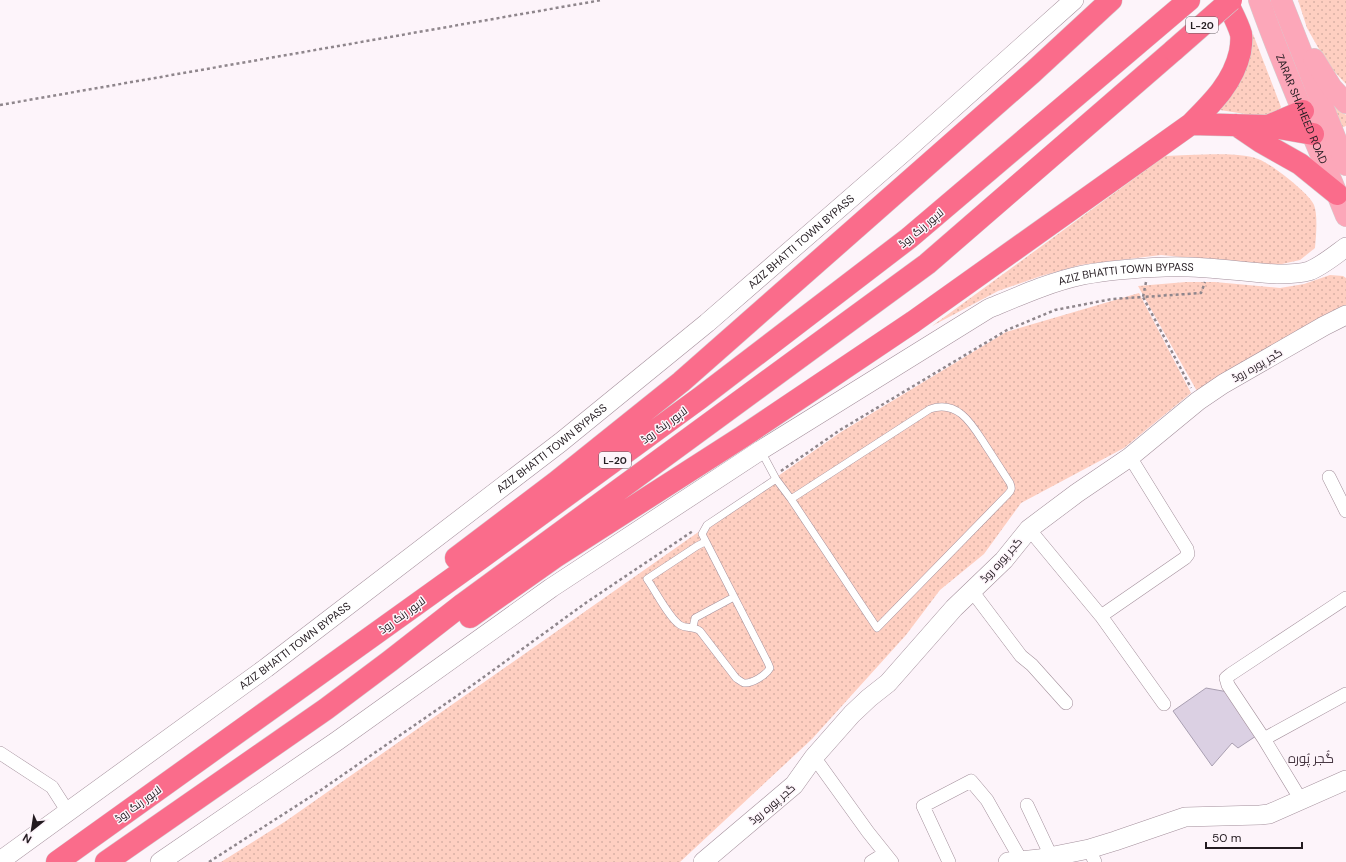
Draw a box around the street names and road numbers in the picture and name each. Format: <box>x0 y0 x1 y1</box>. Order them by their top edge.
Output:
road number: L-20 <box>1186 17 1218 33</box>
street label: ZARAR SHAHEED ROAD <box>1273 52 1331 166</box>
street label: AZIZ BHATTI TOWN BYPASS <box>745 191 857 292</box>
street label: لاہور رنگ روڈ <box>896 205 947 252</box>
street label: AZIZ BHATTI TOWN BYPASS <box>1056 260 1194 288</box>
street label: گجر پورہ روڈ <box>1229 345 1285 385</box>
street label: AZIZ BHATTI TOWN BYPASS <box>494 401 610 496</box>
street label: لاہور رنگ روڈ <box>638 403 691 447</box>
road number: L-20 <box>599 452 631 468</box>
street label: گجر پورہ روڈ <box>977 534 1025 586</box>
street label: لاہور رنگ روڈ <box>376 593 429 637</box>
street label: AZIZ BHATTI TOWN BYPASS <box>236 599 353 692</box>
street label: گجر پورہ روڈ <box>746 781 798 827</box>
street label: لاہور رنگ روڈ <box>112 782 165 826</box>

